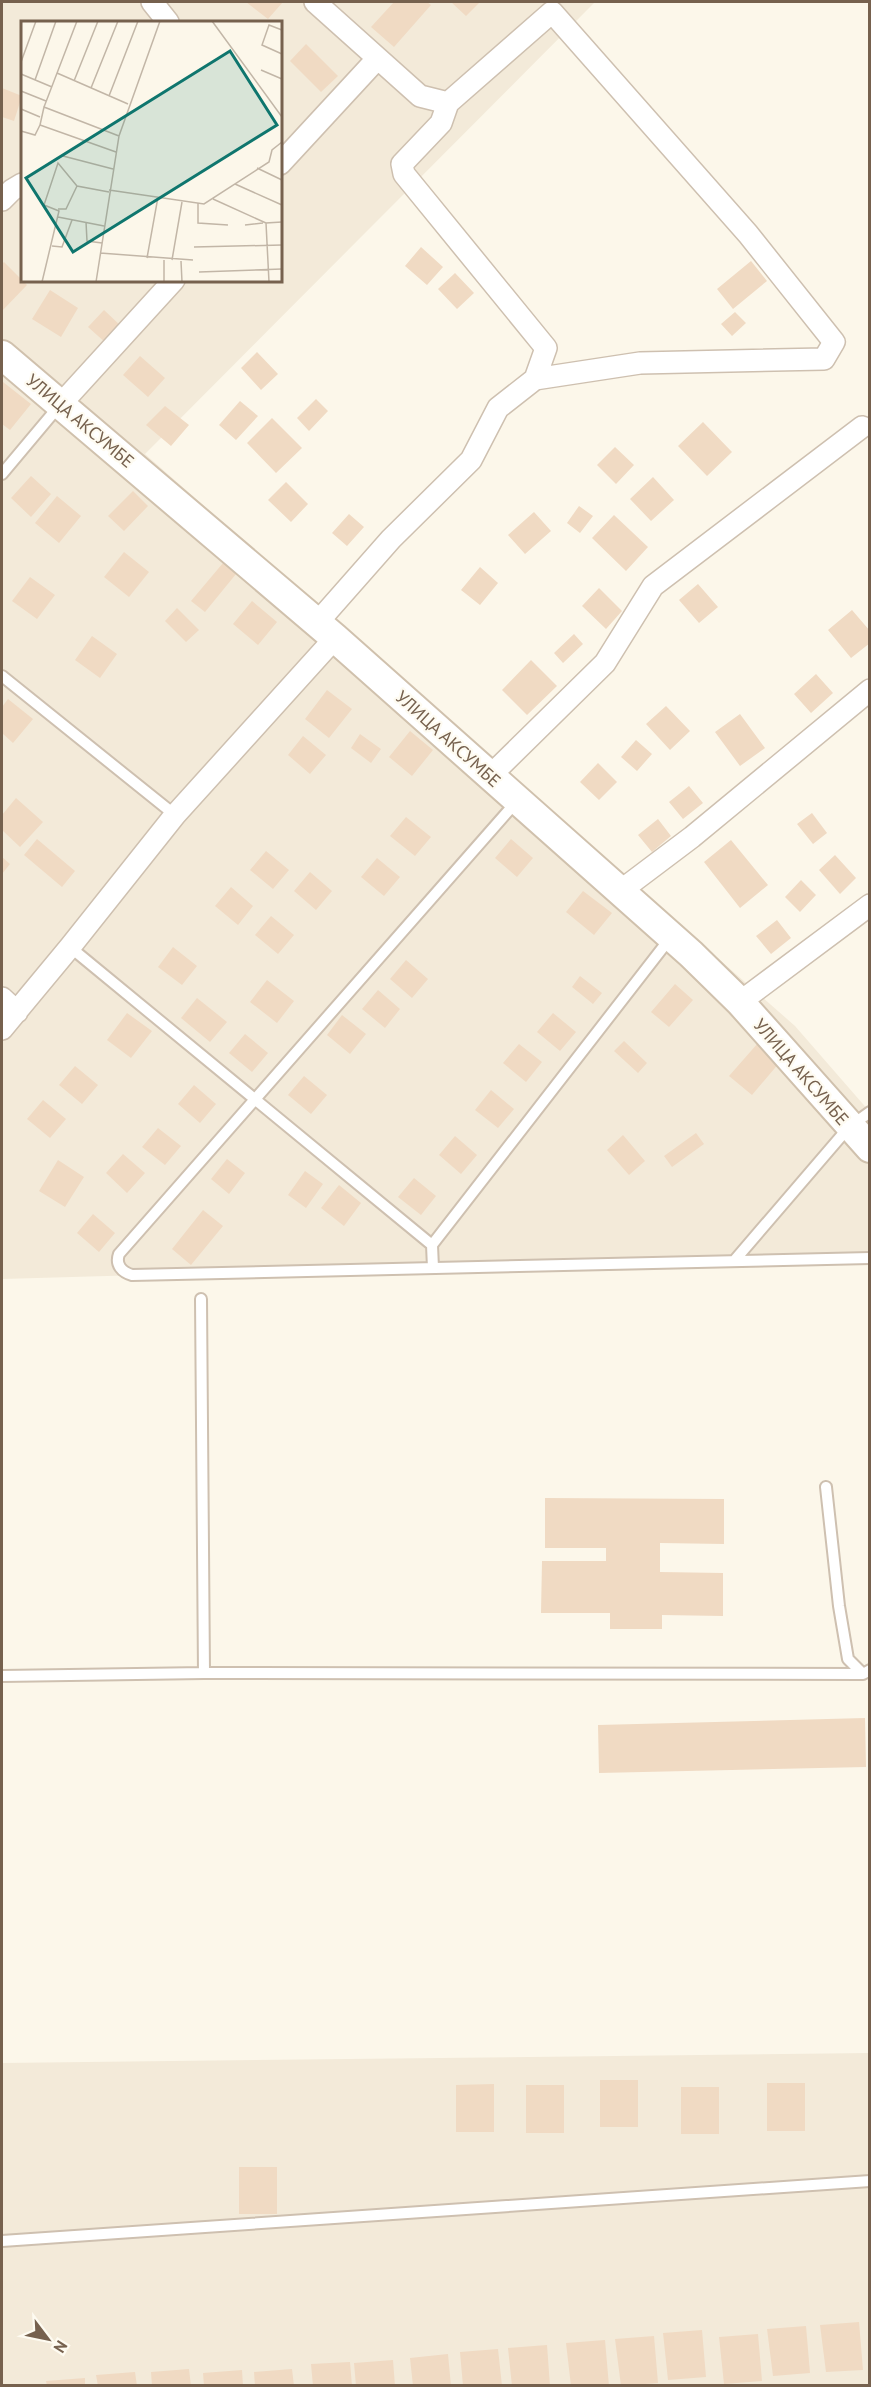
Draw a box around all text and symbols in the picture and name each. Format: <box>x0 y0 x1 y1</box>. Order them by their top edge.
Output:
inset map <box>21 21 282 282</box>
street label: УЛИЦА АКСУМБЕ <box>22 369 139 472</box>
street label: УЛИЦА АКСУМБЕ <box>391 685 506 792</box>
street label: УЛИЦА АКСУМБЕ <box>749 1014 854 1130</box>
north arrow <box>18 2309 78 2369</box>
text: N <box>49 2337 72 2357</box>

